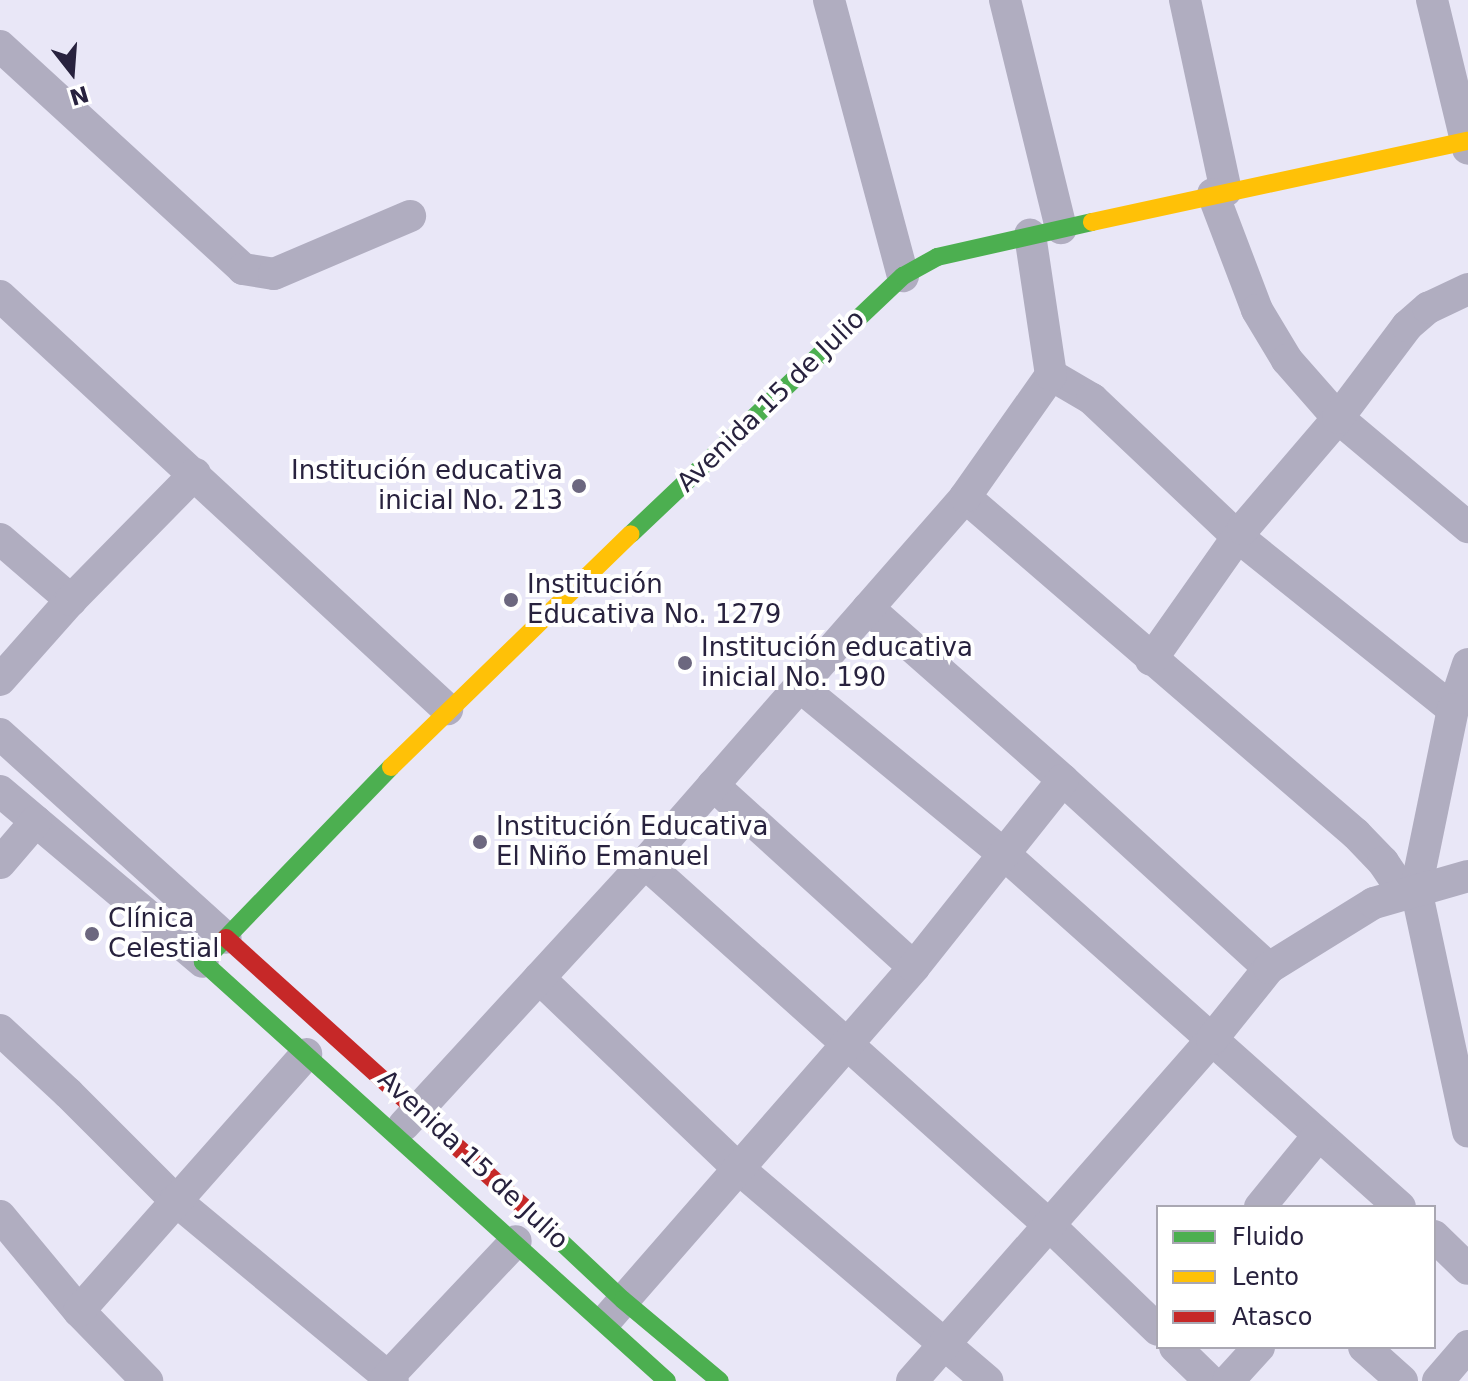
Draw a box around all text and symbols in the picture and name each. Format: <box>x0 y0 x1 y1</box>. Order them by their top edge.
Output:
north arrow <box>32 32 112 112</box>
text: N <box>67 81 92 110</box>
street label: Avenida 15 de Julio <box>671 303 871 499</box>
place label: Institución educativa inicial No. 213 <box>291 455 563 516</box>
marker: Institución educativa inicial No. 213 <box>570 477 588 495</box>
place label: Institución Educativa No. 1279 <box>527 569 781 630</box>
marker: Institución Educativa No. 1279 <box>502 591 520 609</box>
place label: Institución educativa inicial No. 190 <box>701 632 973 694</box>
marker: Institución educativa inicial No. 190 <box>676 654 694 672</box>
place label: Institución Educativa El Niño Emanuel <box>496 811 768 872</box>
marker: Institución Educativa El Niño Emanuel <box>471 833 489 851</box>
place label: Clínica Celestial <box>108 903 219 964</box>
marker: Clínica Celestial <box>83 925 101 943</box>
street label: Avenida 15 de Julio <box>371 1064 575 1256</box>
legend <box>1156 1205 1436 1349</box>
text: Fluido <box>1232 1223 1304 1251</box>
text: Lento <box>1232 1263 1299 1291</box>
text: Atasco <box>1232 1303 1313 1331</box>

